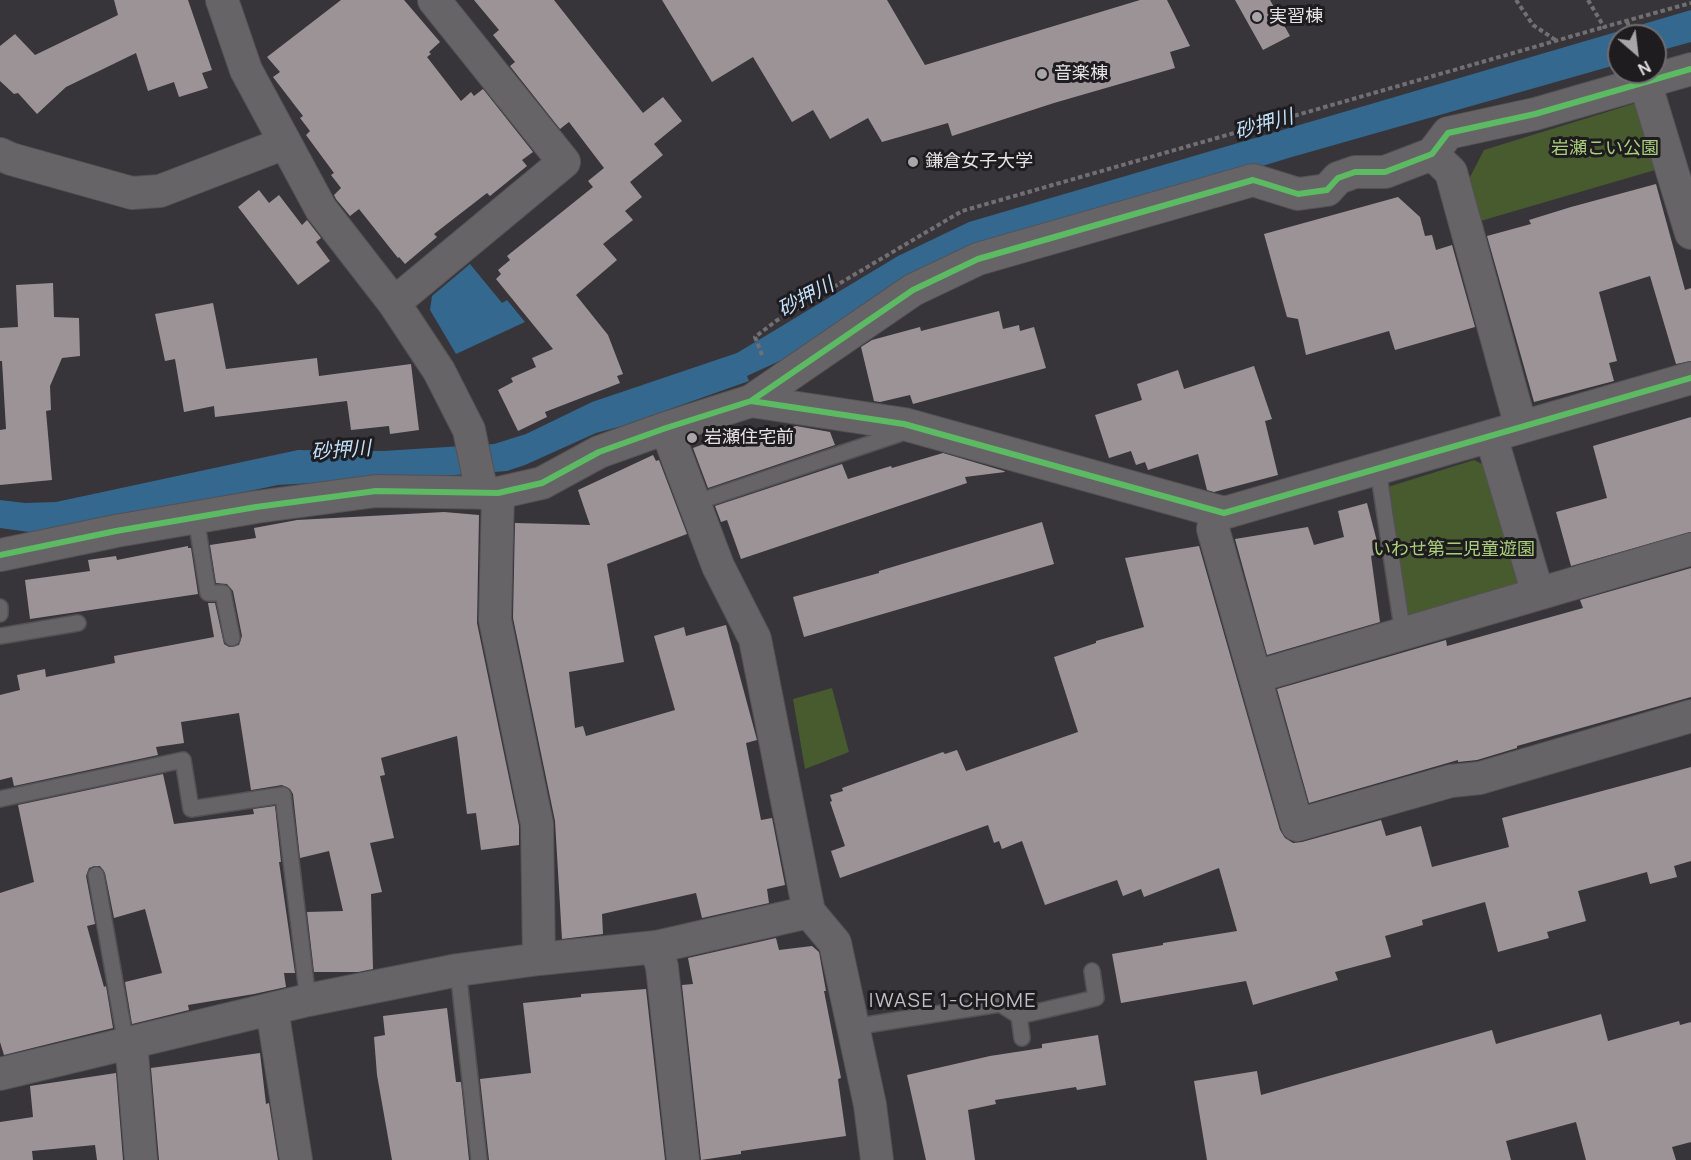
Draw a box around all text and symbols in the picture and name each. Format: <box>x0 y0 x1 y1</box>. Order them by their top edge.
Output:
place label: 実習棟 <box>1269 6 1323 28</box>
marker: 実習棟 <box>1250 10 1264 24</box>
north arrow <box>1607 24 1667 84</box>
text: N <box>1634 56 1655 81</box>
place label: 音楽棟 <box>1054 63 1108 85</box>
marker: 音楽棟 <box>1035 67 1049 81</box>
water label: 砂押川 <box>1232 105 1296 145</box>
park label: 岩瀬こい公園 <box>1551 138 1659 160</box>
place label: 鎌倉女子大学 <box>925 151 1033 173</box>
marker: 鎌倉女子大学 <box>906 155 920 169</box>
water label: 砂押川 <box>774 273 838 323</box>
place label: 岩瀬住宅前 <box>704 427 794 449</box>
marker: 岩瀬住宅前 <box>685 431 699 445</box>
water label: 砂押川 <box>310 437 372 465</box>
park label: いわせ第二児童遊園 <box>1373 539 1535 561</box>
district label: IWASE 1-CHOME <box>869 989 1037 1013</box>

